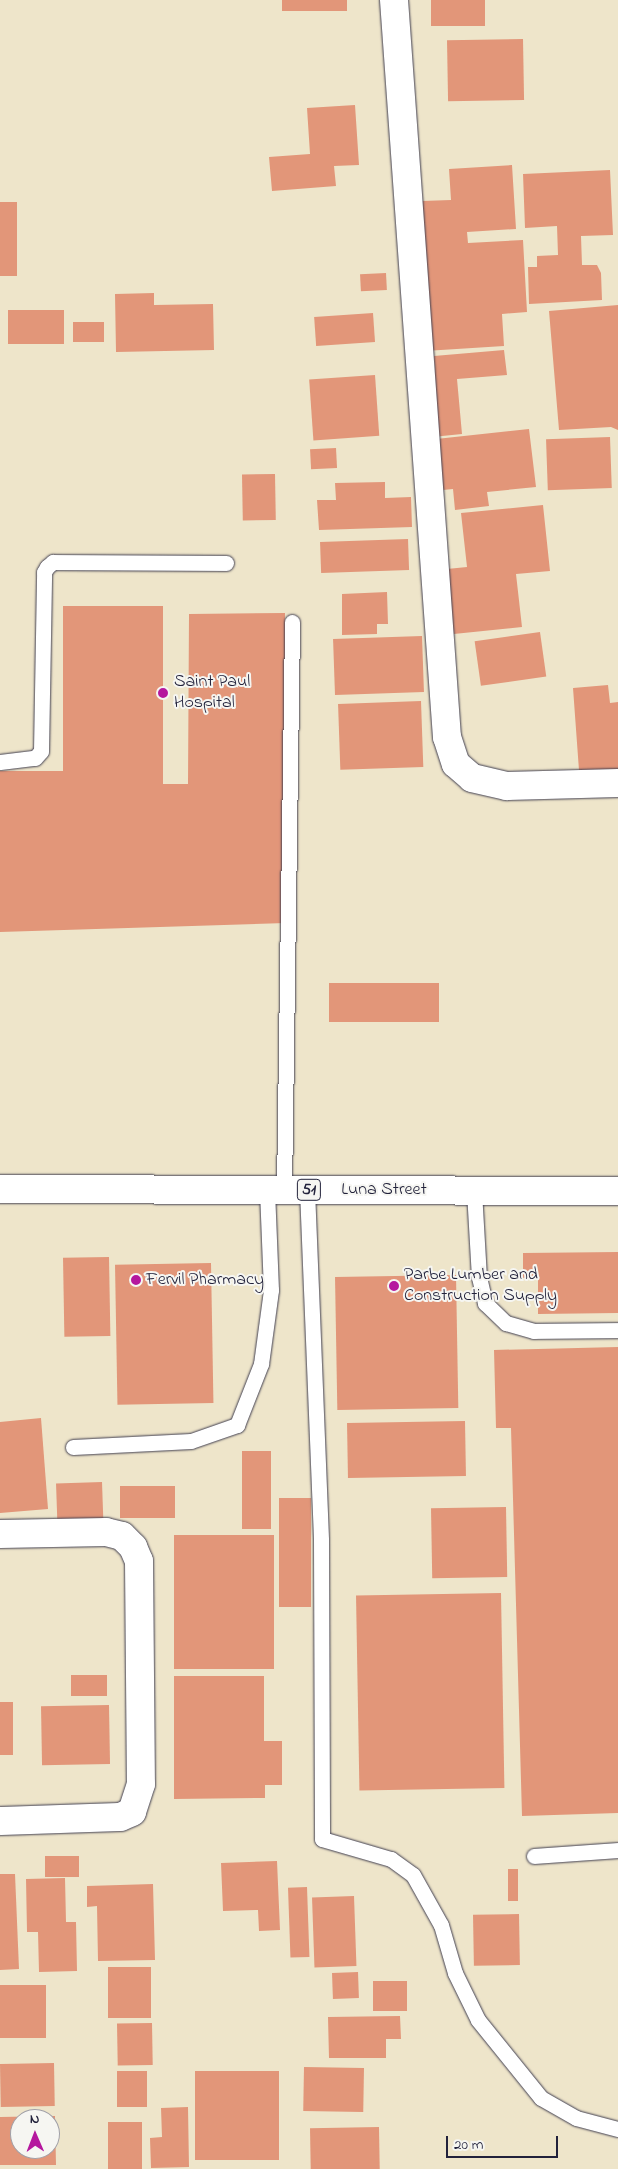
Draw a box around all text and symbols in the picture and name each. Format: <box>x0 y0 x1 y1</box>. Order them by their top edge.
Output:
place label: Saint Paul Hospital <box>174 672 250 714</box>
marker: Saint Paul Hospital <box>156 686 170 700</box>
road number: 51 <box>296 1176 322 1204</box>
street label: Luna Street <box>341 1179 427 1201</box>
place label: Parbe Lumber and Construction Supply <box>404 1265 557 1308</box>
place label: Fervil Pharmacy <box>146 1269 264 1291</box>
marker: Fervil Pharmacy <box>130 1274 142 1286</box>
marker: Parbe Lumber and Construction Supply <box>388 1280 400 1292</box>
north arrow <box>10 2109 60 2159</box>
text: N <box>30 2109 40 2130</box>
scale bar <box>448 2126 560 2158</box>
text: 20 m <box>454 2134 483 2156</box>

